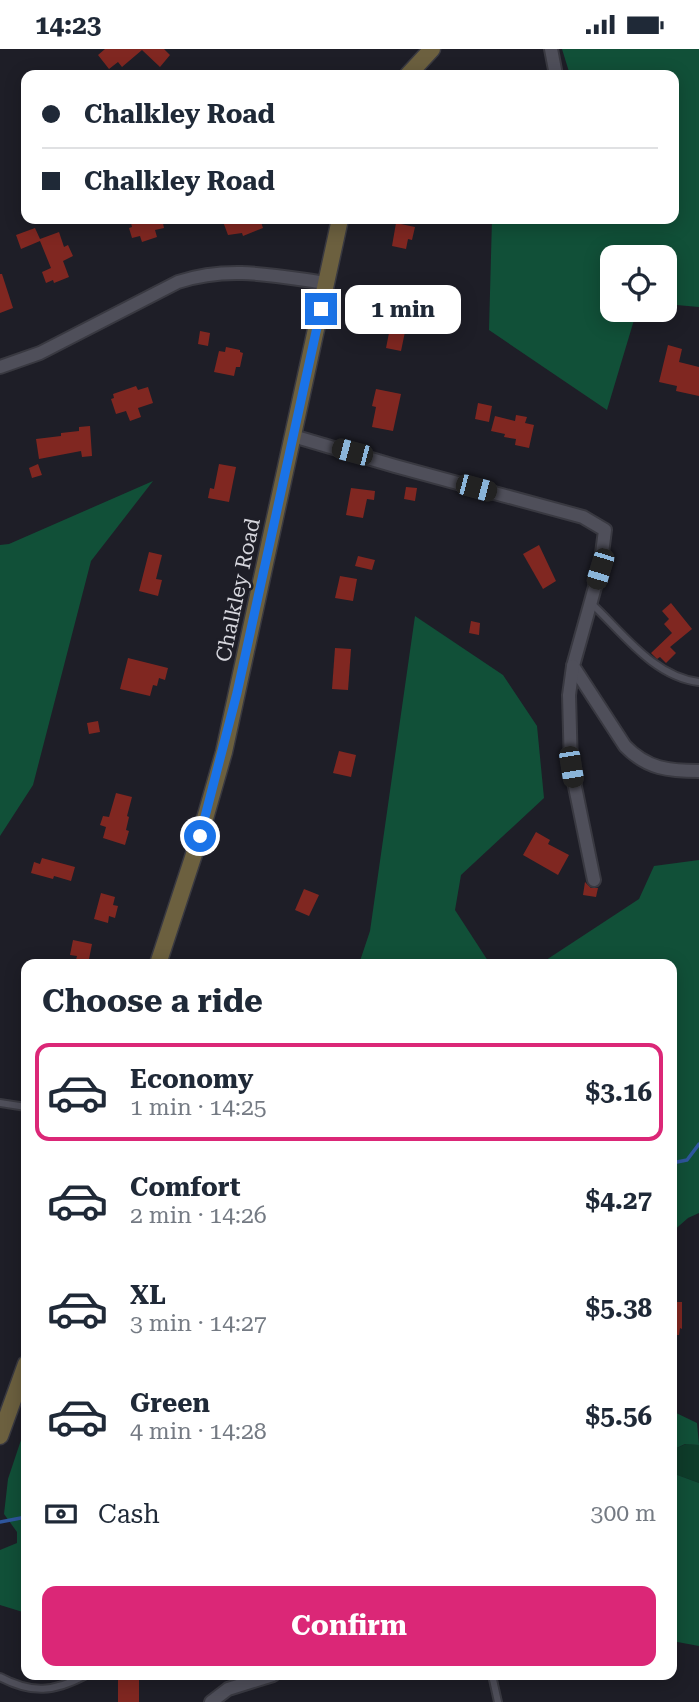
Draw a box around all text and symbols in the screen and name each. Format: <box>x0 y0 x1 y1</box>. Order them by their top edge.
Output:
text: 14:23 <box>35 10 101 40</box>
text: Chalkley Road <box>84 99 275 129</box>
text: Chalkley Road <box>84 166 275 196</box>
map controls <box>600 245 677 322</box>
button: locate <box>600 245 677 322</box>
callout: 1 min <box>346 285 461 333</box>
route end <box>305 293 337 325</box>
text: 1 min <box>371 296 435 323</box>
car <box>329 436 376 468</box>
car <box>453 472 500 504</box>
street label: Chalkley Road <box>211 515 265 664</box>
car <box>584 546 617 592</box>
car <box>558 745 585 789</box>
route start <box>184 820 216 852</box>
text: Choose a ride <box>42 982 263 1020</box>
icon: car <box>46 1061 109 1124</box>
text: Economy <box>130 1064 253 1094</box>
text: $3.16 <box>586 1077 652 1107</box>
text: 1 min · 14:25 <box>130 1094 267 1121</box>
icon: car <box>46 1169 109 1232</box>
text: Comfort <box>130 1172 240 1202</box>
text: $4.27 <box>586 1185 652 1215</box>
text: 2 min · 14:26 <box>130 1202 267 1229</box>
icon: car <box>46 1277 109 1340</box>
text: XL <box>130 1280 166 1310</box>
text: $5.38 <box>586 1293 652 1323</box>
text: 3 min · 14:27 <box>130 1310 267 1337</box>
icon: car <box>46 1385 109 1448</box>
text: Green <box>130 1388 210 1418</box>
text: $5.56 <box>586 1401 652 1431</box>
text: 4 min · 14:28 <box>130 1418 267 1445</box>
icon: cash <box>42 1495 80 1533</box>
text: Cash <box>98 1499 160 1529</box>
text: 300 m <box>591 1500 656 1527</box>
button: Confirm <box>42 1586 656 1666</box>

